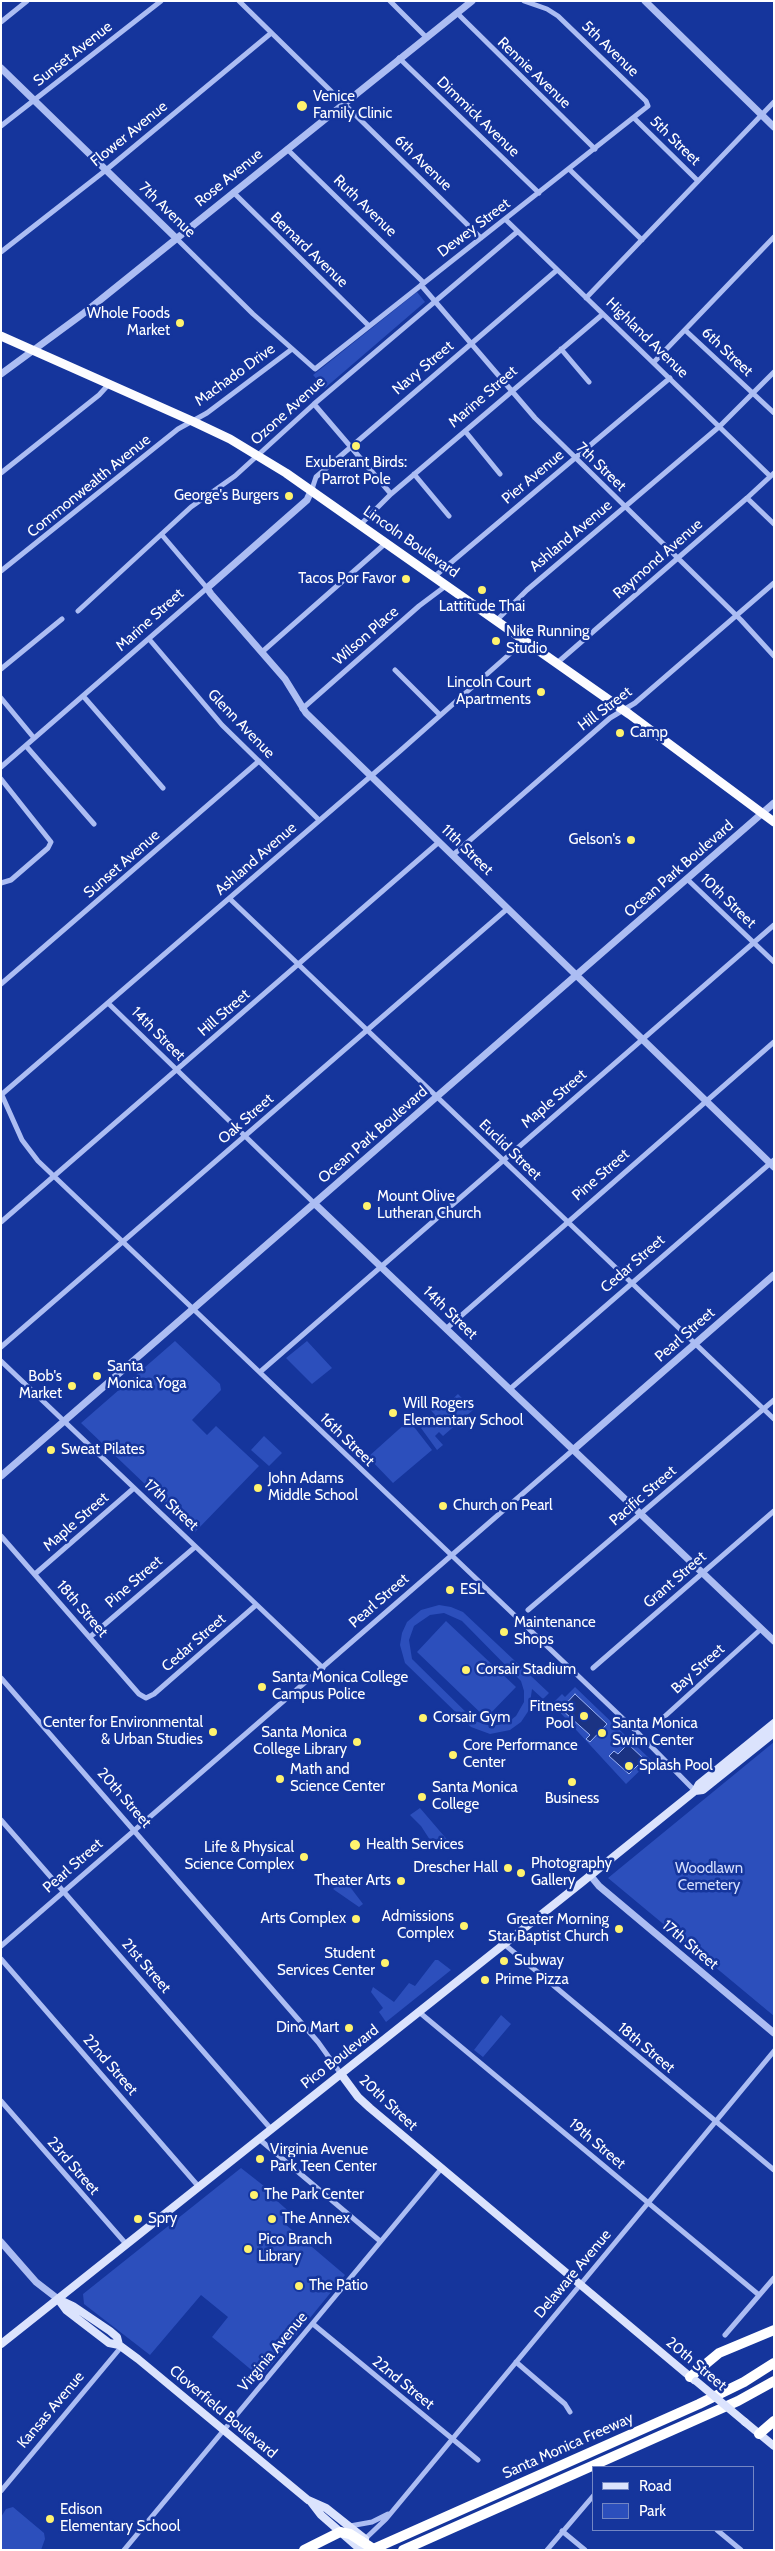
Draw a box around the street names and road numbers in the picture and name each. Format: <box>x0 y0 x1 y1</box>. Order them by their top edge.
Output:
street label: 5th Avenue <box>578 17 642 81</box>
street label: Sunset Avenue <box>30 18 116 90</box>
street label: Rennie Avenue <box>494 34 574 112</box>
street label: Dimmick Avenue <box>433 73 523 161</box>
street label: Flower Avenue <box>87 98 171 170</box>
street label: 5th Street <box>646 113 704 169</box>
street label: 6th Avenue <box>391 131 455 195</box>
street label: Rose Avenue <box>192 145 266 211</box>
street label: Ruth Avenue <box>330 171 400 241</box>
street label: 7th Avenue <box>135 179 199 241</box>
street label: Dewey Street <box>434 195 514 261</box>
street label: Bernard Avenue <box>267 209 351 291</box>
street label: Highland Avenue <box>602 294 692 382</box>
street label: 6th Street <box>698 324 756 380</box>
street label: Navy Street <box>389 337 457 399</box>
street label: Machado Drive <box>191 340 279 410</box>
street label: Marine Street <box>445 362 521 432</box>
street label: Ozone Avenue <box>247 373 329 449</box>
street label: Commonwealth Avenue <box>24 431 154 541</box>
street label: 7th Street <box>572 439 630 495</box>
street label: Pier Avenue <box>498 446 568 508</box>
street label: Ashland Avenue <box>526 496 616 576</box>
street label: Lincoln Boulevard <box>360 502 462 582</box>
street label: Raymond Avenue <box>610 515 706 603</box>
street label: Marine Street <box>112 585 188 655</box>
street label: Wilson Place <box>330 603 402 669</box>
street label: Hill Street <box>575 683 635 735</box>
street label: Glenn Avenue <box>204 686 278 762</box>
street label: Ocean Park Boulevard <box>621 817 737 921</box>
street label: Ashland Avenue <box>212 819 300 899</box>
street label: 11th Street <box>437 821 497 879</box>
street label: Sunset Avenue <box>80 826 164 902</box>
street label: 10th Street <box>696 870 760 932</box>
street label: Hill Street <box>194 986 254 1040</box>
street label: 14th Street <box>127 1003 189 1065</box>
street label: Maple Street <box>518 1066 590 1132</box>
street label: Ocean Park Boulevard <box>315 1083 431 1187</box>
street label: Oak Street <box>215 1090 277 1148</box>
street label: Euclid Street <box>475 1116 545 1184</box>
street label: Pine Street <box>569 1145 633 1205</box>
street label: Cedar Street <box>597 1231 669 1297</box>
street label: 14th Street <box>419 1283 481 1343</box>
street label: Pearl Street <box>651 1304 719 1366</box>
street label: 16th Street <box>316 1410 378 1470</box>
street label: Pacific Street <box>606 1462 680 1530</box>
street label: 17th Street <box>140 1475 202 1535</box>
street label: Maple Street <box>40 1489 112 1555</box>
street label: Grant Street <box>640 1548 710 1612</box>
street label: Pine Street <box>102 1552 166 1612</box>
street label: Pearl Street <box>345 1570 413 1632</box>
street label: 18th Street <box>53 1577 111 1641</box>
street label: Cedar Street <box>158 1610 230 1676</box>
street label: Bay Street <box>668 1640 728 1698</box>
street label: 20th Street <box>93 1764 155 1832</box>
street label: Pearl Street <box>39 1835 107 1897</box>
street label: 17th Street <box>658 1916 722 1974</box>
street label: 21st Street <box>118 1935 174 1997</box>
street label: 18th Street <box>614 2019 678 2077</box>
street label: Pico Boulevard <box>298 2021 382 2093</box>
street label: 22nd Street <box>79 2031 141 2099</box>
street label: 20th Street <box>355 2071 421 2135</box>
street label: 19th Street <box>565 2115 629 2173</box>
street label: 23rd Street <box>43 2133 103 2199</box>
street label: Delaware Avenue <box>531 2226 615 2322</box>
street label: Virginia Avenue <box>235 2309 311 2395</box>
street label: 20th Street <box>662 2334 730 2394</box>
street label: 22nd Street <box>368 2353 438 2413</box>
street label: Cloverfield Boulevard <box>166 2362 280 2462</box>
street label: Kansas Avenue <box>14 2368 88 2452</box>
street label: Santa Monica Freeway <box>500 2409 636 2483</box>

